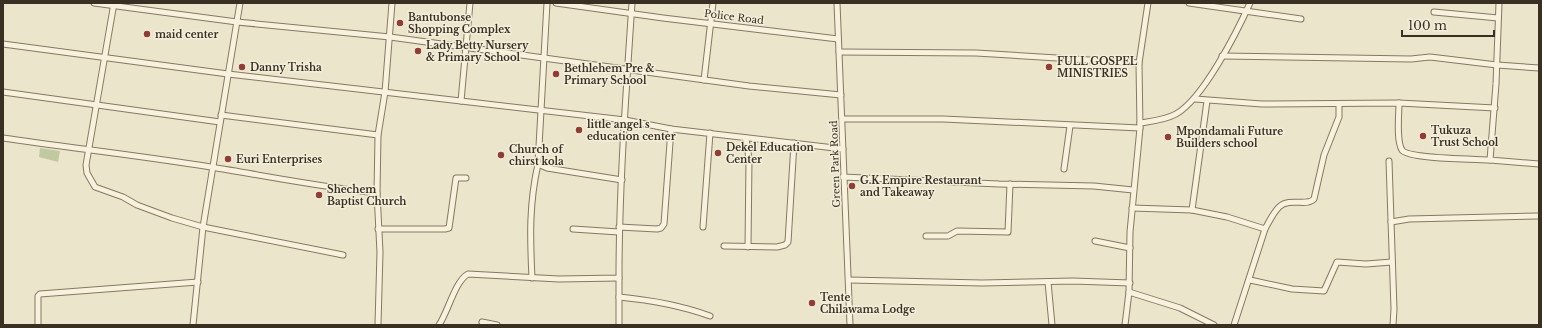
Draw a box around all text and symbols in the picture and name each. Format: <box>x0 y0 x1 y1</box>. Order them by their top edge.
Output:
street label: Police Road <box>703 7 765 27</box>
place label: Bantubonse Shopping Complex <box>408 11 511 36</box>
scale bar <box>1402 12 1494 38</box>
marker: Bantubonse Shopping Complex <box>395 18 405 28</box>
text: 100 m <box>1408 18 1447 33</box>
place label: maid center <box>155 28 218 41</box>
marker: maid center <box>142 29 152 39</box>
place label: Lady Betty Nursery & Primary School <box>426 39 529 64</box>
marker: Lady Betty Nursery & Primary School <box>413 46 423 56</box>
place label: FULL GOSPEL MINISTRIES <box>1057 55 1138 80</box>
place label: Danny Trisha <box>250 61 322 74</box>
marker: Danny Trisha <box>237 62 247 72</box>
place label: Bethlehem Pre & Primary School <box>564 62 654 87</box>
marker: FULL GOSPEL MINISTRIES <box>1044 62 1054 72</box>
marker: Bethlehem Pre & Primary School <box>551 69 561 79</box>
place label: little angel s education center <box>587 118 676 143</box>
street label: Green Park Road <box>827 120 843 208</box>
place label: Tukuza Trust School <box>1431 124 1499 149</box>
marker: little angel s education center <box>574 125 584 135</box>
place label: Mpondamali Future Builders school <box>1176 125 1283 150</box>
marker: Tukuza Trust School <box>1418 131 1428 141</box>
marker: Mpondamali Future Builders school <box>1163 132 1173 142</box>
place label: Dekel Education Center <box>726 141 815 166</box>
place label: Church of chirst kola <box>509 143 564 168</box>
marker: Dekel Education Center <box>713 148 723 158</box>
marker: Church of chirst kola <box>496 150 506 160</box>
place label: Euri Enterprises <box>236 153 323 166</box>
marker: Euri Enterprises <box>223 154 233 164</box>
place label: G.K Empire Restaurant and Takeaway <box>860 174 982 199</box>
marker: G.K Empire Restaurant and Takeaway <box>847 181 857 191</box>
place label: Shechem Baptist Church <box>327 183 407 208</box>
marker: Shechem Baptist Church <box>314 190 324 200</box>
place label: Tente Chilawama Lodge <box>820 291 915 316</box>
marker: Tente Chilawama Lodge <box>807 298 817 308</box>

